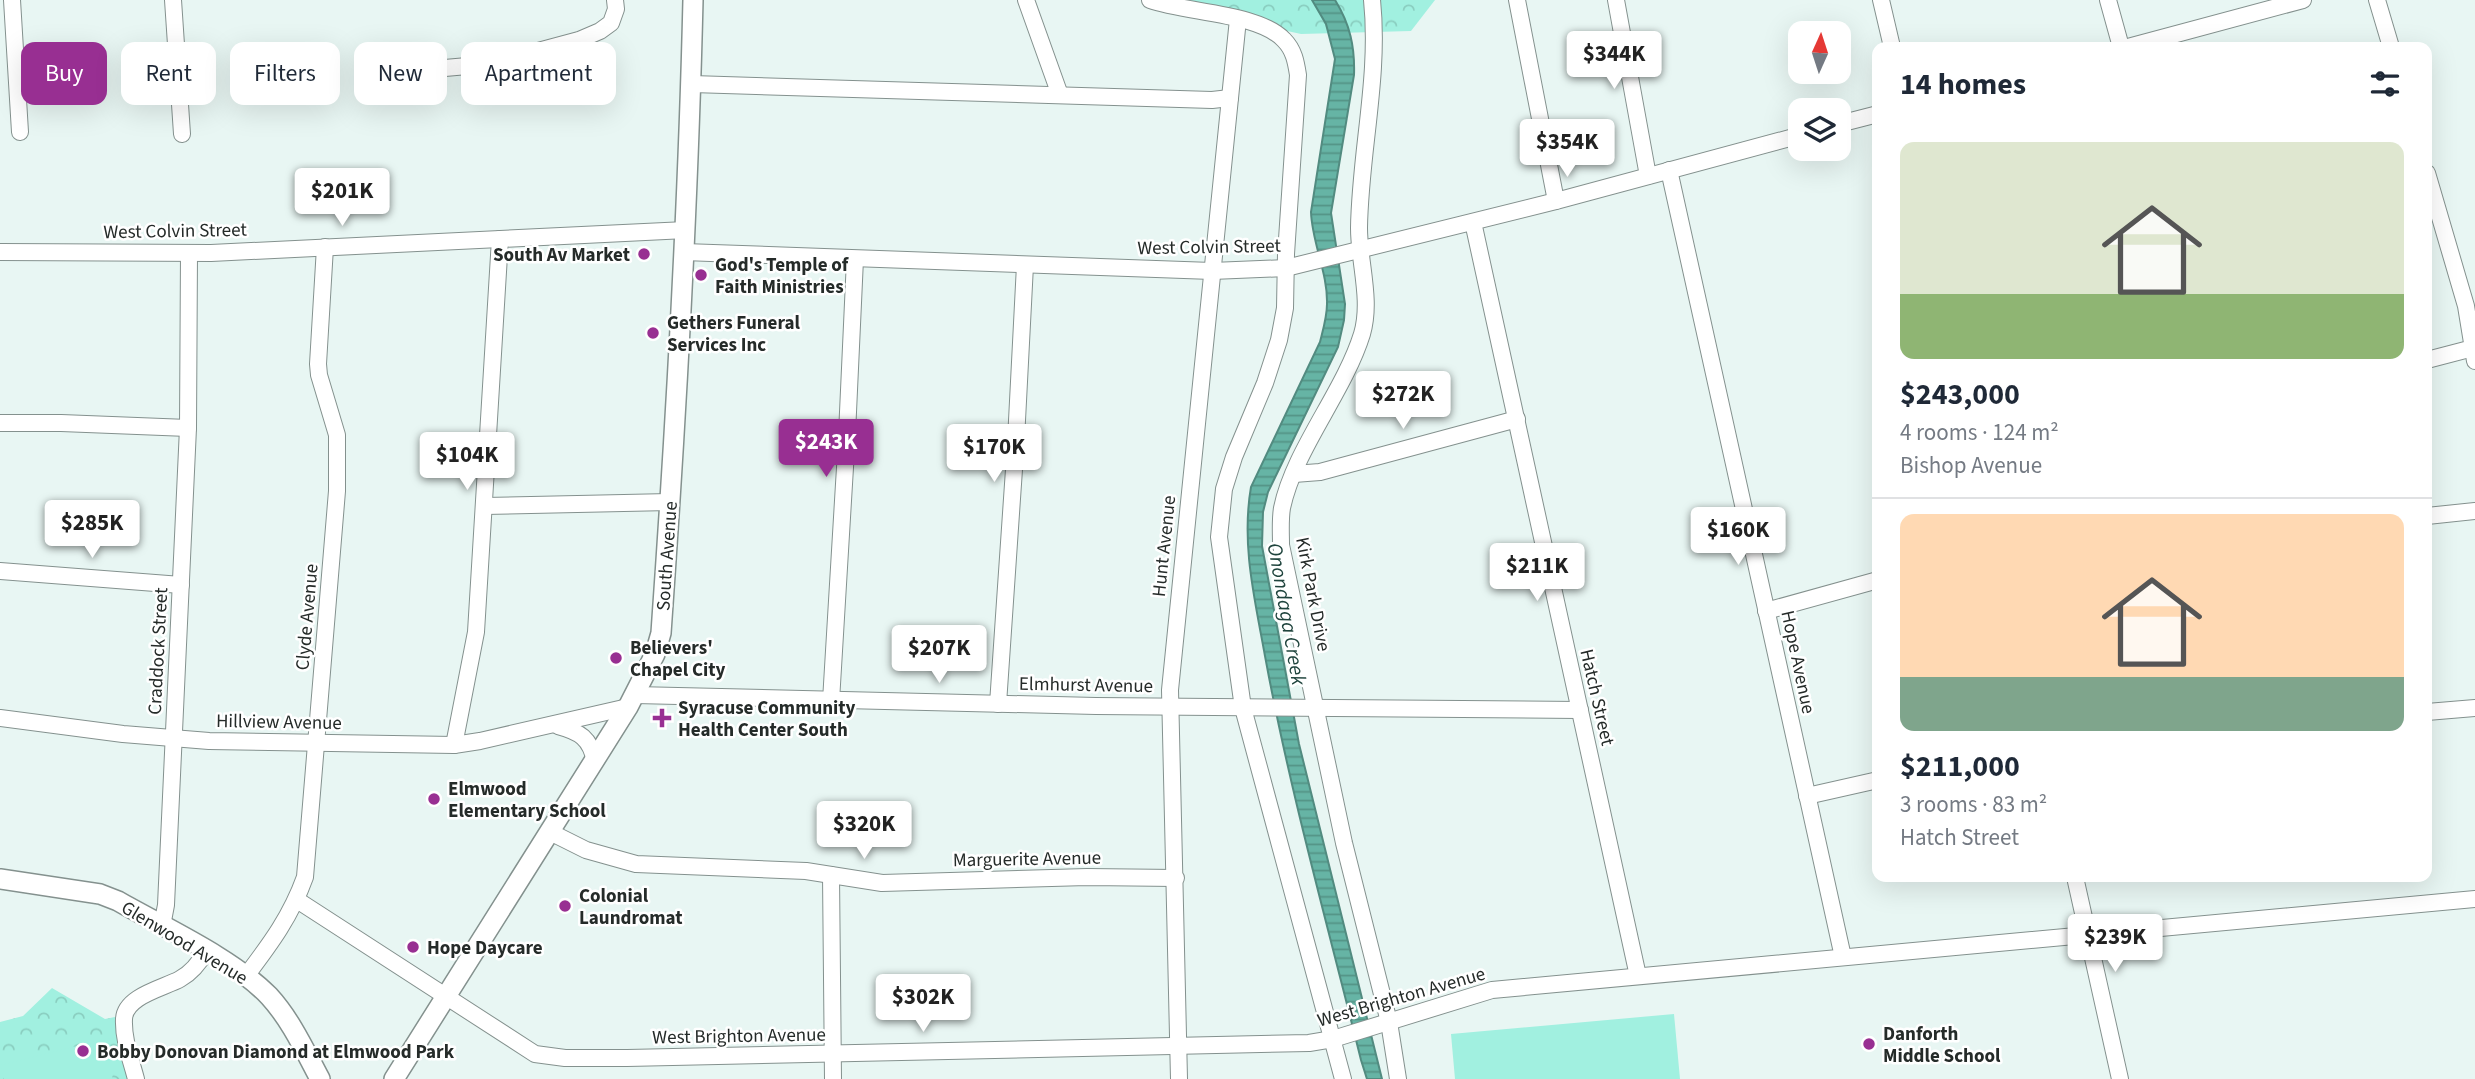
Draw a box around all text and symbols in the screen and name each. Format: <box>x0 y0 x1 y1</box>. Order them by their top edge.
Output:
north arrow <box>1788 21 1852 84</box>
map controls <box>1788 21 1851 161</box>
pin: $344K <box>1565 32 1663 91</box>
text: $344K <box>1583 37 1645 70</box>
chip: Buy <box>21 42 107 105</box>
chip: Rent <box>121 42 216 105</box>
chip: Filters <box>230 42 340 105</box>
chip: New <box>354 42 447 105</box>
chip: Apartment <box>461 42 616 105</box>
text: 14 homes <box>1900 63 2026 106</box>
icon: filters <box>2366 65 2404 103</box>
button: layers <box>1788 98 1851 161</box>
pin: $354K <box>1518 120 1616 179</box>
text: $354K <box>1536 125 1598 158</box>
pin: $201K <box>293 168 391 228</box>
text: $201K <box>311 174 373 207</box>
icon: home <box>2089 187 2215 313</box>
street label: West Colvin Street <box>103 217 248 246</box>
street label: West Colvin Street <box>1137 233 1282 262</box>
place label: South Av Market <box>493 242 630 269</box>
marker: South Av Market <box>636 246 652 262</box>
place label: God's Temple of Faith Ministries <box>715 252 850 301</box>
marker: God's Temple of Faith Ministries <box>693 267 709 283</box>
place label: Gethers Funeral Services Inc <box>667 310 801 359</box>
marker: Gethers Funeral Services Inc <box>645 325 661 341</box>
pin: $272K <box>1354 372 1452 431</box>
text: $243,000 <box>1900 373 2020 416</box>
text: $272K <box>1372 377 1434 410</box>
text: 4 rooms · 124 m² <box>1900 416 2059 449</box>
pin: $243K <box>777 420 875 479</box>
pin: $170K <box>945 424 1043 484</box>
text: $243K <box>795 425 857 458</box>
text: $170K <box>963 430 1025 463</box>
pin: $104K <box>418 433 516 492</box>
text: $104K <box>436 438 498 471</box>
text: Bishop Avenue <box>1900 449 2042 482</box>
street label: Hunt Avenue <box>1146 494 1183 598</box>
pin: $285K <box>43 500 141 560</box>
street label: South Avenue <box>650 500 685 612</box>
text: $285K <box>61 506 123 539</box>
pin: $160K <box>1689 508 1787 567</box>
text: $160K <box>1707 513 1769 546</box>
street label: Kirk Park Drive <box>1288 535 1337 654</box>
water label: Onondaga Creek <box>1260 541 1314 688</box>
pin: $211K <box>1488 544 1586 603</box>
text: $211K <box>1506 549 1568 582</box>
icon: home <box>2089 559 2215 685</box>
street label: Clyde Avenue <box>289 563 326 672</box>
street label: Craddock Street <box>142 586 175 715</box>
street label: Hope Avenue <box>1773 608 1822 716</box>
pin: $207K <box>890 626 988 685</box>
text: $207K <box>908 631 970 664</box>
place label: Believers' Chapel City <box>630 635 725 684</box>
street label: Hatch Street <box>1572 646 1621 749</box>
marker: Believers' Chapel City <box>608 650 624 666</box>
street label: Elmhurst Avenue <box>1019 671 1153 700</box>
place label: Syracuse Community Health Center South <box>678 695 856 744</box>
street label: Hillview Avenue <box>216 708 342 737</box>
marker: Syracuse Community Health Center South <box>652 708 672 728</box>
text: $211,000 <box>1900 745 2020 788</box>
place label: Elmwood Elementary School <box>448 776 606 825</box>
text: 3 rooms · 83 m² <box>1900 788 2047 821</box>
marker: Elmwood Elementary School <box>426 791 442 807</box>
pin: $320K <box>815 802 913 861</box>
text: $320K <box>833 807 895 840</box>
text: Hatch Street <box>1900 821 2019 854</box>
street label: Marguerite Avenue <box>953 845 1101 874</box>
place label: Colonial Laundromat <box>579 883 683 932</box>
street label: Glenwood Avenue <box>116 895 253 992</box>
marker: Colonial Laundromat <box>557 898 573 914</box>
pin: $239K <box>2066 914 2164 974</box>
text: $239K <box>2084 920 2146 953</box>
place label: Hope Daycare <box>427 935 543 962</box>
marker: Hope Daycare <box>405 939 421 955</box>
street label: West Brighton Avenue <box>1314 961 1489 1034</box>
pin: $302K <box>874 974 972 1034</box>
text: $302K <box>892 980 954 1013</box>
street label: West Brighton Avenue <box>652 1021 826 1052</box>
place label: Danforth Middle School <box>1883 1021 2001 1070</box>
marker: Danforth Middle School <box>1861 1036 1877 1052</box>
place label: Bobby Donovan Diamond at Elmwood Park <box>97 1039 455 1066</box>
marker: Bobby Donovan Diamond at Elmwood Park <box>75 1043 91 1059</box>

